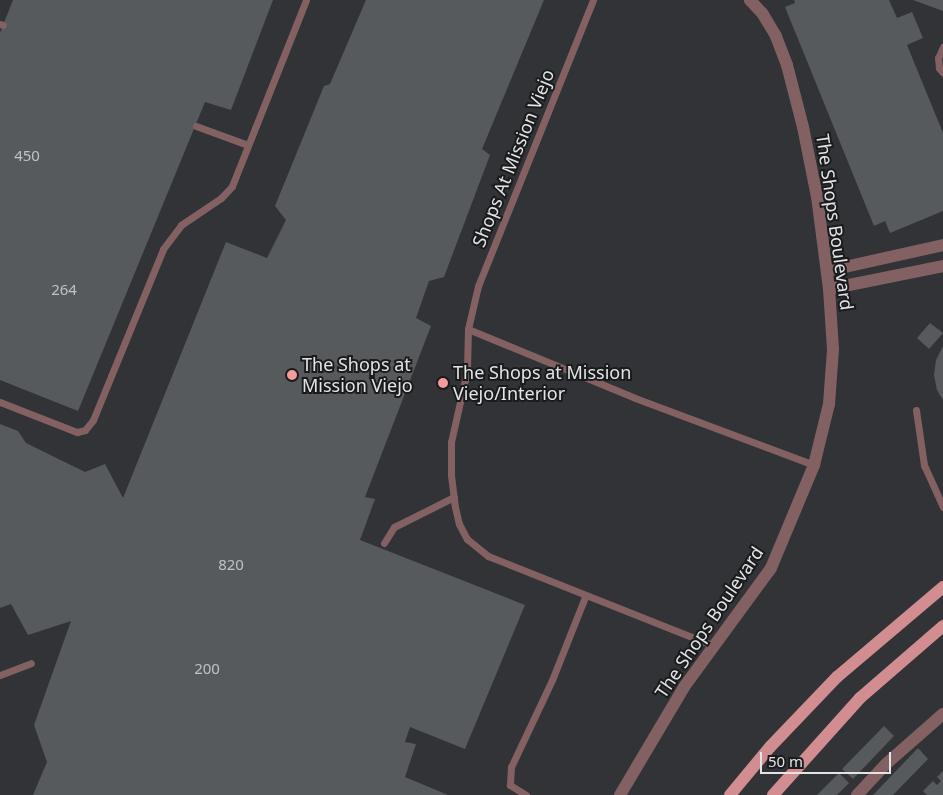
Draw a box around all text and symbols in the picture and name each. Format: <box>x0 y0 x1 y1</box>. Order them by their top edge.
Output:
street label: Shops At Mission Viejo <box>467 66 559 250</box>
street label: The Shops Boulevard <box>812 132 858 312</box>
house number: 450 <box>14 147 40 165</box>
house number: 264 <box>51 281 77 299</box>
place label: The Shops at Mission Viejo <box>302 354 413 396</box>
place label: The Shops at Mission Viejo/Interior <box>453 362 631 404</box>
marker: The Shops at Mission Viejo <box>286 369 298 381</box>
marker: The Shops at Mission Viejo/Interior <box>437 377 449 389</box>
street label: The Shops Boulevard <box>650 542 768 702</box>
house number: 820 <box>218 556 244 574</box>
house number: 200 <box>194 660 220 678</box>
scale bar <box>763 742 894 774</box>
text: 50 m <box>768 751 803 771</box>

